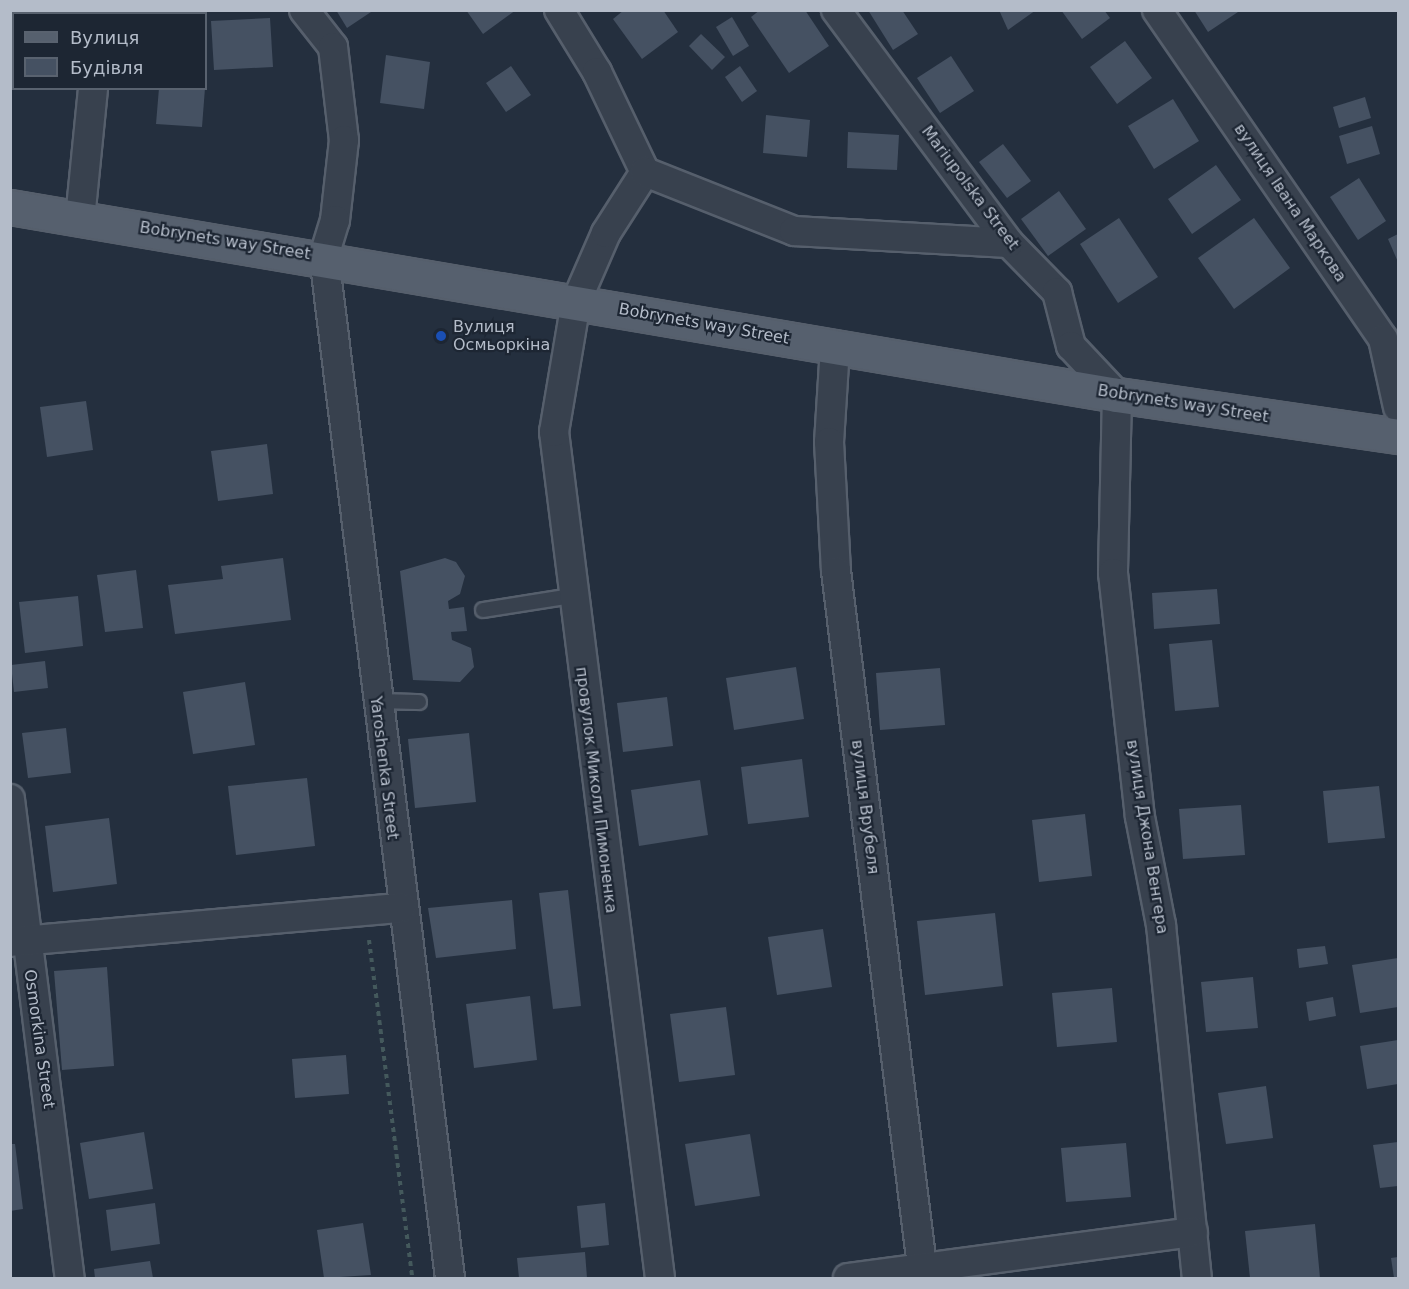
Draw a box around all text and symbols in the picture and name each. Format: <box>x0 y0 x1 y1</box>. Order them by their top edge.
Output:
legend <box>12 12 207 90</box>
text: Вулиця <box>70 27 139 48</box>
text: Будівля <box>70 57 143 78</box>
street label: вулиця Івана Маркова <box>1230 120 1350 286</box>
street label: Mariupolska Street <box>917 122 1023 254</box>
street label: Bobrynets way Street <box>138 218 312 264</box>
street label: Bobrynets way Street <box>617 300 791 348</box>
place label: Вулиця Осмьоркіна <box>453 317 550 355</box>
marker: Вулиця Осмьоркіна <box>434 329 448 343</box>
street label: Bobrynets way Street <box>1096 381 1270 427</box>
street label: провулок Миколи Пимоненка <box>571 666 621 914</box>
street label: Yaroshenka Street <box>366 695 402 841</box>
street label: вулиця Джона Венгера <box>1122 738 1172 936</box>
street label: вулиця Врубеля <box>847 739 883 875</box>
street label: Osmorkina Street <box>20 968 58 1110</box>

